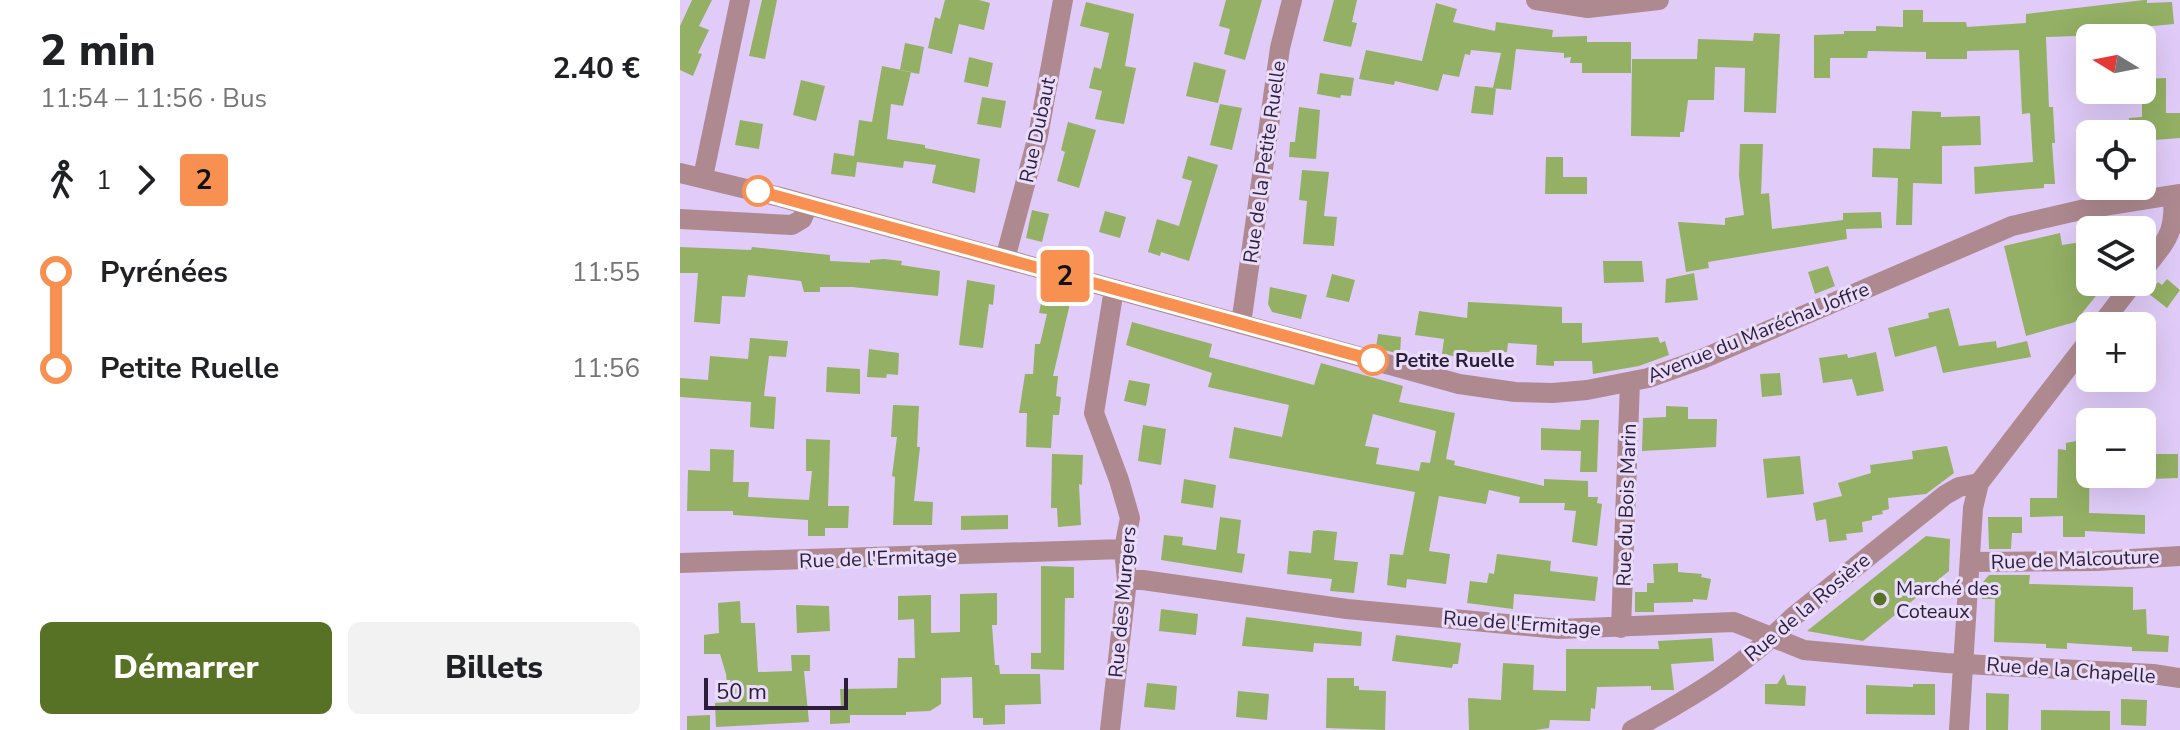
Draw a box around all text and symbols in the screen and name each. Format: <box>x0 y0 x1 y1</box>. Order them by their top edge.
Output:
text: 2 min <box>40 21 156 81</box>
north arrow <box>2076 24 2156 104</box>
map controls <box>2076 24 2156 488</box>
text: 2.40 € <box>552 48 640 89</box>
street label: Rue de la Petite Ruelle <box>1237 59 1292 265</box>
street label: Rue Dubaut <box>1013 74 1062 185</box>
text: 11:54 – 11:56 · Bus <box>40 81 267 116</box>
button: locate <box>2076 120 2156 200</box>
icon: walk <box>40 158 84 202</box>
icon: forward <box>124 158 168 202</box>
text: 2 <box>196 161 212 199</box>
text: 1 <box>96 163 112 198</box>
unlabelled marker <box>743 176 773 206</box>
button: layers <box>2076 216 2156 296</box>
line badge: 2 <box>1039 250 1091 302</box>
text: Pyrénées <box>100 252 228 293</box>
text: 11:55 <box>572 255 640 290</box>
text: 2 <box>1057 257 1073 295</box>
street label: Avenue du Maréchal Joffre <box>1643 276 1873 389</box>
button: + <box>2076 312 2156 392</box>
marker: Petite Ruelle <box>1358 345 1388 375</box>
place label: Petite Ruelle <box>1395 347 1515 374</box>
text: Petite Ruelle <box>100 348 279 389</box>
text: 11:56 <box>572 351 640 386</box>
button: − <box>2076 408 2156 488</box>
street label: Rue du Bois Marin <box>1610 423 1643 587</box>
street label: Rue des Murgers <box>1102 525 1143 679</box>
street label: Rue de l'Ermitage <box>799 542 957 575</box>
street label: Rue de Malcouture <box>1990 543 2160 576</box>
street label: Rue de la Rosière <box>1739 547 1876 668</box>
place label: Marché des Coteaux <box>1896 575 1999 625</box>
marker: Marché des Coteaux <box>1871 590 1889 608</box>
street label: Rue de l'Ermitage <box>1442 605 1602 642</box>
button: Démarrer <box>40 622 332 714</box>
button: Billets <box>348 622 640 714</box>
street label: Rue de la Chapelle <box>1985 651 2156 690</box>
scale bar <box>704 674 848 710</box>
text: 50 m <box>716 677 767 707</box>

